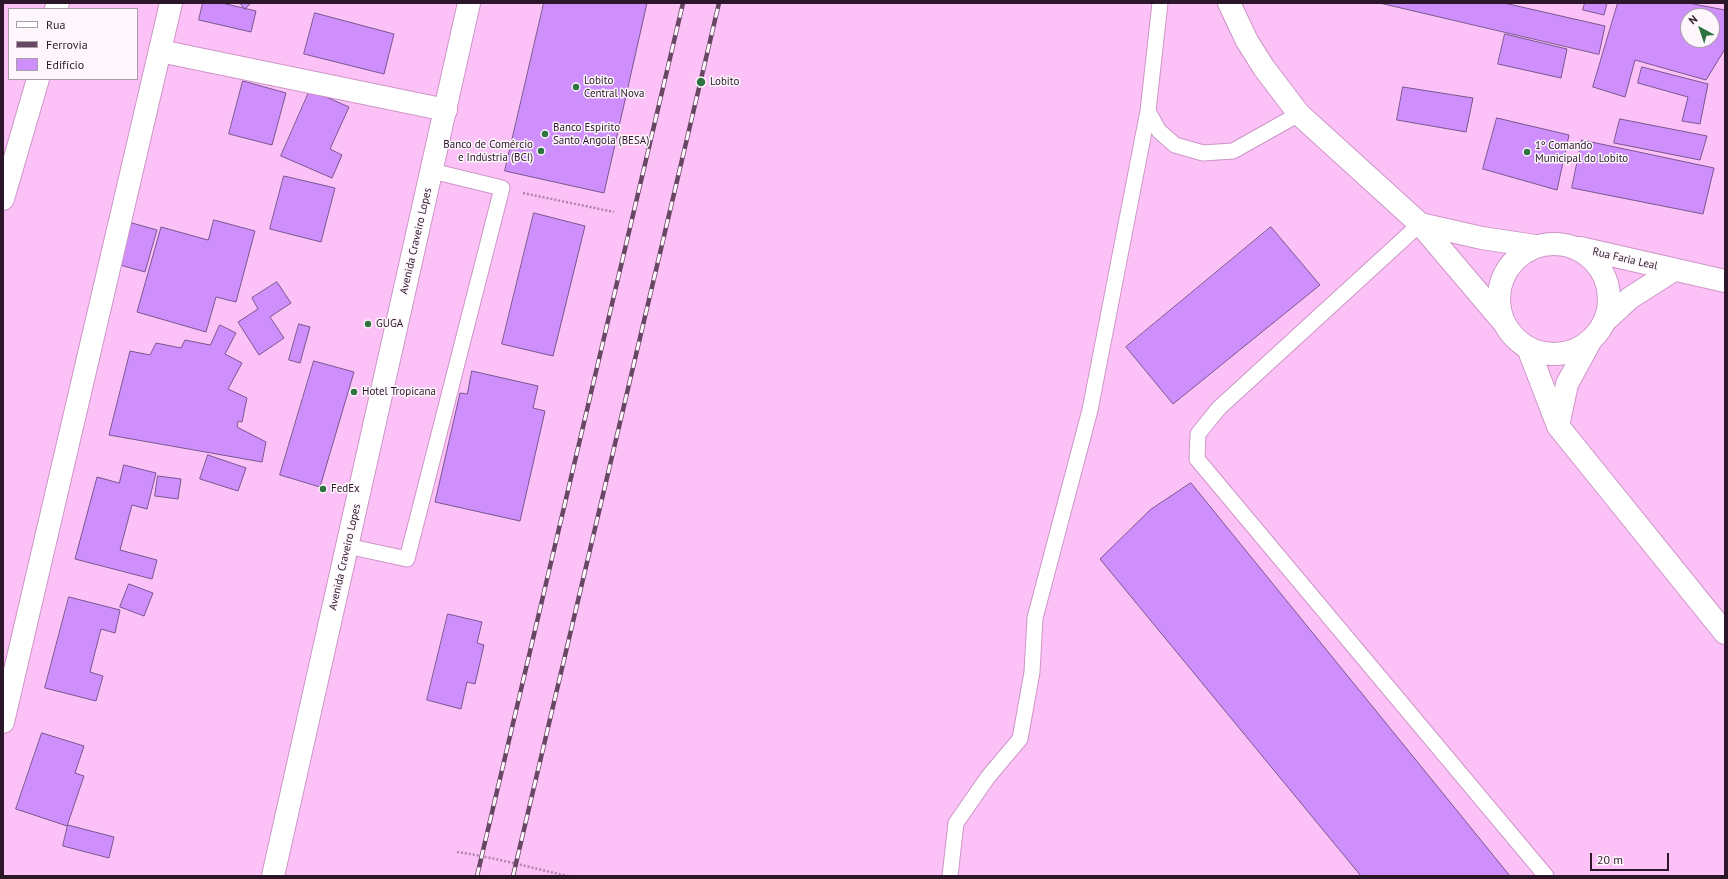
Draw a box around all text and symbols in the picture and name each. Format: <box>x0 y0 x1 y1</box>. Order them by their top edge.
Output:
legend <box>8 8 138 80</box>
north arrow <box>1680 8 1720 48</box>
text: N <box>1686 12 1700 27</box>
text: Rua <box>46 17 65 32</box>
text: Ferrovia <box>46 37 88 52</box>
text: Edifício <box>46 57 84 72</box>
place label: Lobito Central Nova <box>584 74 644 100</box>
place label: Lobito <box>710 75 739 89</box>
marker: Lobito <box>695 76 707 88</box>
marker: Lobito Central Nova <box>571 82 581 92</box>
place label: Banco Espírito Santo Angola (BESA) <box>553 121 649 147</box>
marker: Banco Espírito Santo Angola (BESA) <box>540 129 550 139</box>
place label: Banco de Comércio e Indústria (BCI) <box>443 138 533 164</box>
place label: 1º Comando Municipal do Lobito <box>1535 139 1628 165</box>
marker: Banco de Comércio e Indústria (BCI) <box>536 146 546 156</box>
marker: 1º Comando Municipal do Lobito <box>1522 147 1532 157</box>
street label: Avenida Craveiro Lopes <box>397 187 435 295</box>
street label: Rua Faria Leal <box>1591 245 1659 273</box>
place label: GUGA <box>376 317 403 331</box>
marker: GUGA <box>363 319 373 329</box>
place label: Hotel Tropicana <box>362 385 436 399</box>
marker: Hotel Tropicana <box>349 387 359 397</box>
place label: FedEx <box>331 482 360 496</box>
marker: FedEx <box>318 484 328 494</box>
street label: Avenida Craveiro Lopes <box>326 503 364 611</box>
scale bar <box>1592 845 1671 871</box>
text: 20 m <box>1597 852 1623 867</box>

